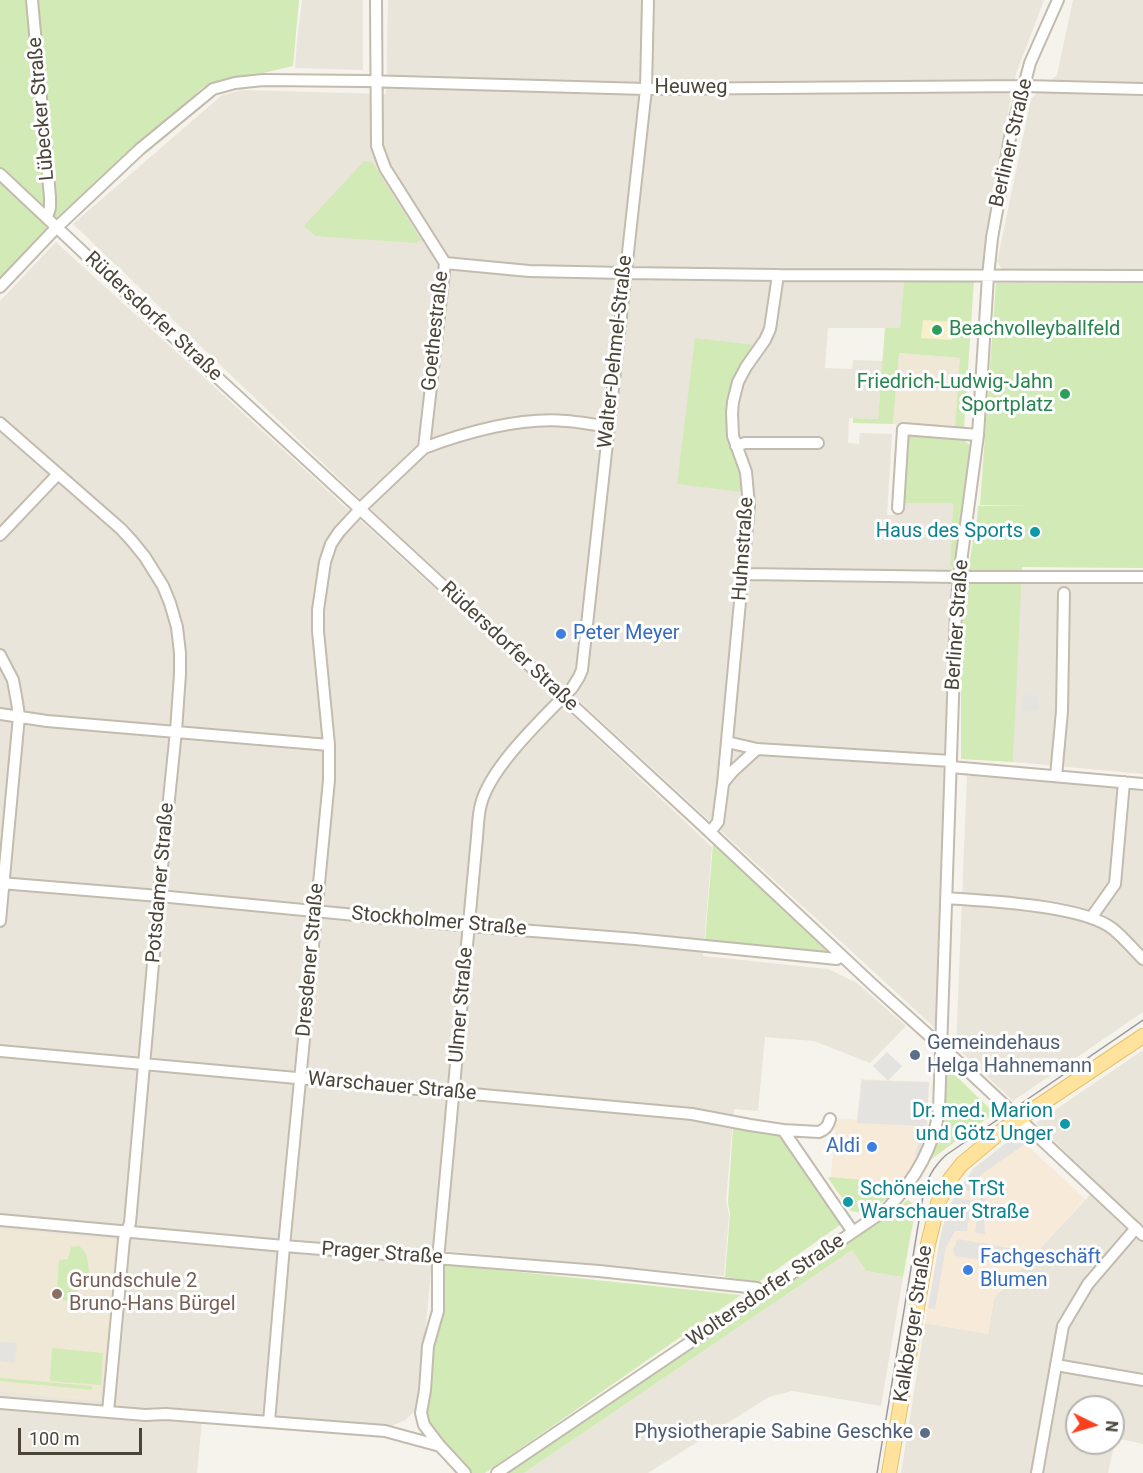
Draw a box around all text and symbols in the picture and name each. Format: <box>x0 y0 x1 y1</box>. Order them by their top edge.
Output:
street label: Lübecker Straße <box>24 36 60 182</box>
street label: Heuweg <box>655 76 727 100</box>
street label: Berliner Straße <box>986 76 1038 210</box>
street label: Rüdersdorfer Straße <box>79 247 227 387</box>
street label: Walter-Dehmel-Straße <box>594 254 638 450</box>
street label: Goethestraße <box>418 270 454 392</box>
place label: Beachvolleyballfeld <box>949 318 1120 342</box>
marker: Beachvolleyballfeld <box>930 323 944 337</box>
place label: Friedrich-Ludwig-Jahn Sportplatz <box>857 371 1053 418</box>
marker: Friedrich-Ludwig-Jahn Sportplatz <box>1058 387 1072 401</box>
street label: Huhnstraße <box>728 496 760 602</box>
place label: Haus des Sports <box>876 520 1023 544</box>
marker: Haus des Sports <box>1028 525 1042 539</box>
street label: Berliner Straße <box>941 559 975 691</box>
street label: Rüdersdorfer Straße <box>435 577 583 717</box>
place label: Peter Meyer <box>573 622 680 646</box>
marker: Peter Meyer <box>554 627 568 641</box>
street label: Potsdamer Straße <box>142 802 180 964</box>
street label: Dresdener Straße <box>292 882 330 1038</box>
street label: Stockholmer Straße <box>350 902 528 942</box>
street label: Ulmer Straße <box>445 946 479 1064</box>
place label: Gemeindehaus Helga Hahnemann <box>927 1032 1092 1079</box>
marker: Gemeindehaus Helga Hahnemann <box>908 1048 922 1062</box>
street label: Warschauer Straße <box>307 1068 477 1106</box>
place label: Dr. med. Marion und Götz Unger <box>912 1100 1053 1147</box>
marker: Dr. med. Marion und Götz Unger <box>1058 1117 1072 1131</box>
place label: Aldi <box>826 1135 860 1159</box>
marker: Aldi <box>865 1140 879 1154</box>
place label: Schöneiche TrSt Warschauer Straße <box>860 1178 1029 1225</box>
marker: Schöneiche TrSt Warschauer Straße <box>841 1195 855 1209</box>
street label: Woltersdorfer Straße <box>683 1229 849 1353</box>
street label: Prager Straße <box>320 1238 444 1270</box>
street label: Kalkberger Straße <box>890 1244 938 1404</box>
place label: Fachgeschäft Blumen <box>980 1246 1101 1293</box>
marker: Fachgeschäft Blumen <box>961 1263 975 1277</box>
place label: Grundschule 2 Bruno-Hans Bürgel <box>69 1270 235 1317</box>
marker: Grundschule 2 Bruno-Hans Bürgel <box>50 1287 64 1301</box>
north arrow <box>1065 1395 1125 1455</box>
scale bar <box>21 1416 146 1454</box>
text: N <box>1101 1420 1121 1433</box>
place label: Physiotherapie Sabine Geschke <box>634 1421 913 1445</box>
marker: Physiotherapie Sabine Geschke <box>918 1426 932 1440</box>
text: 100 m <box>29 1428 80 1449</box>

